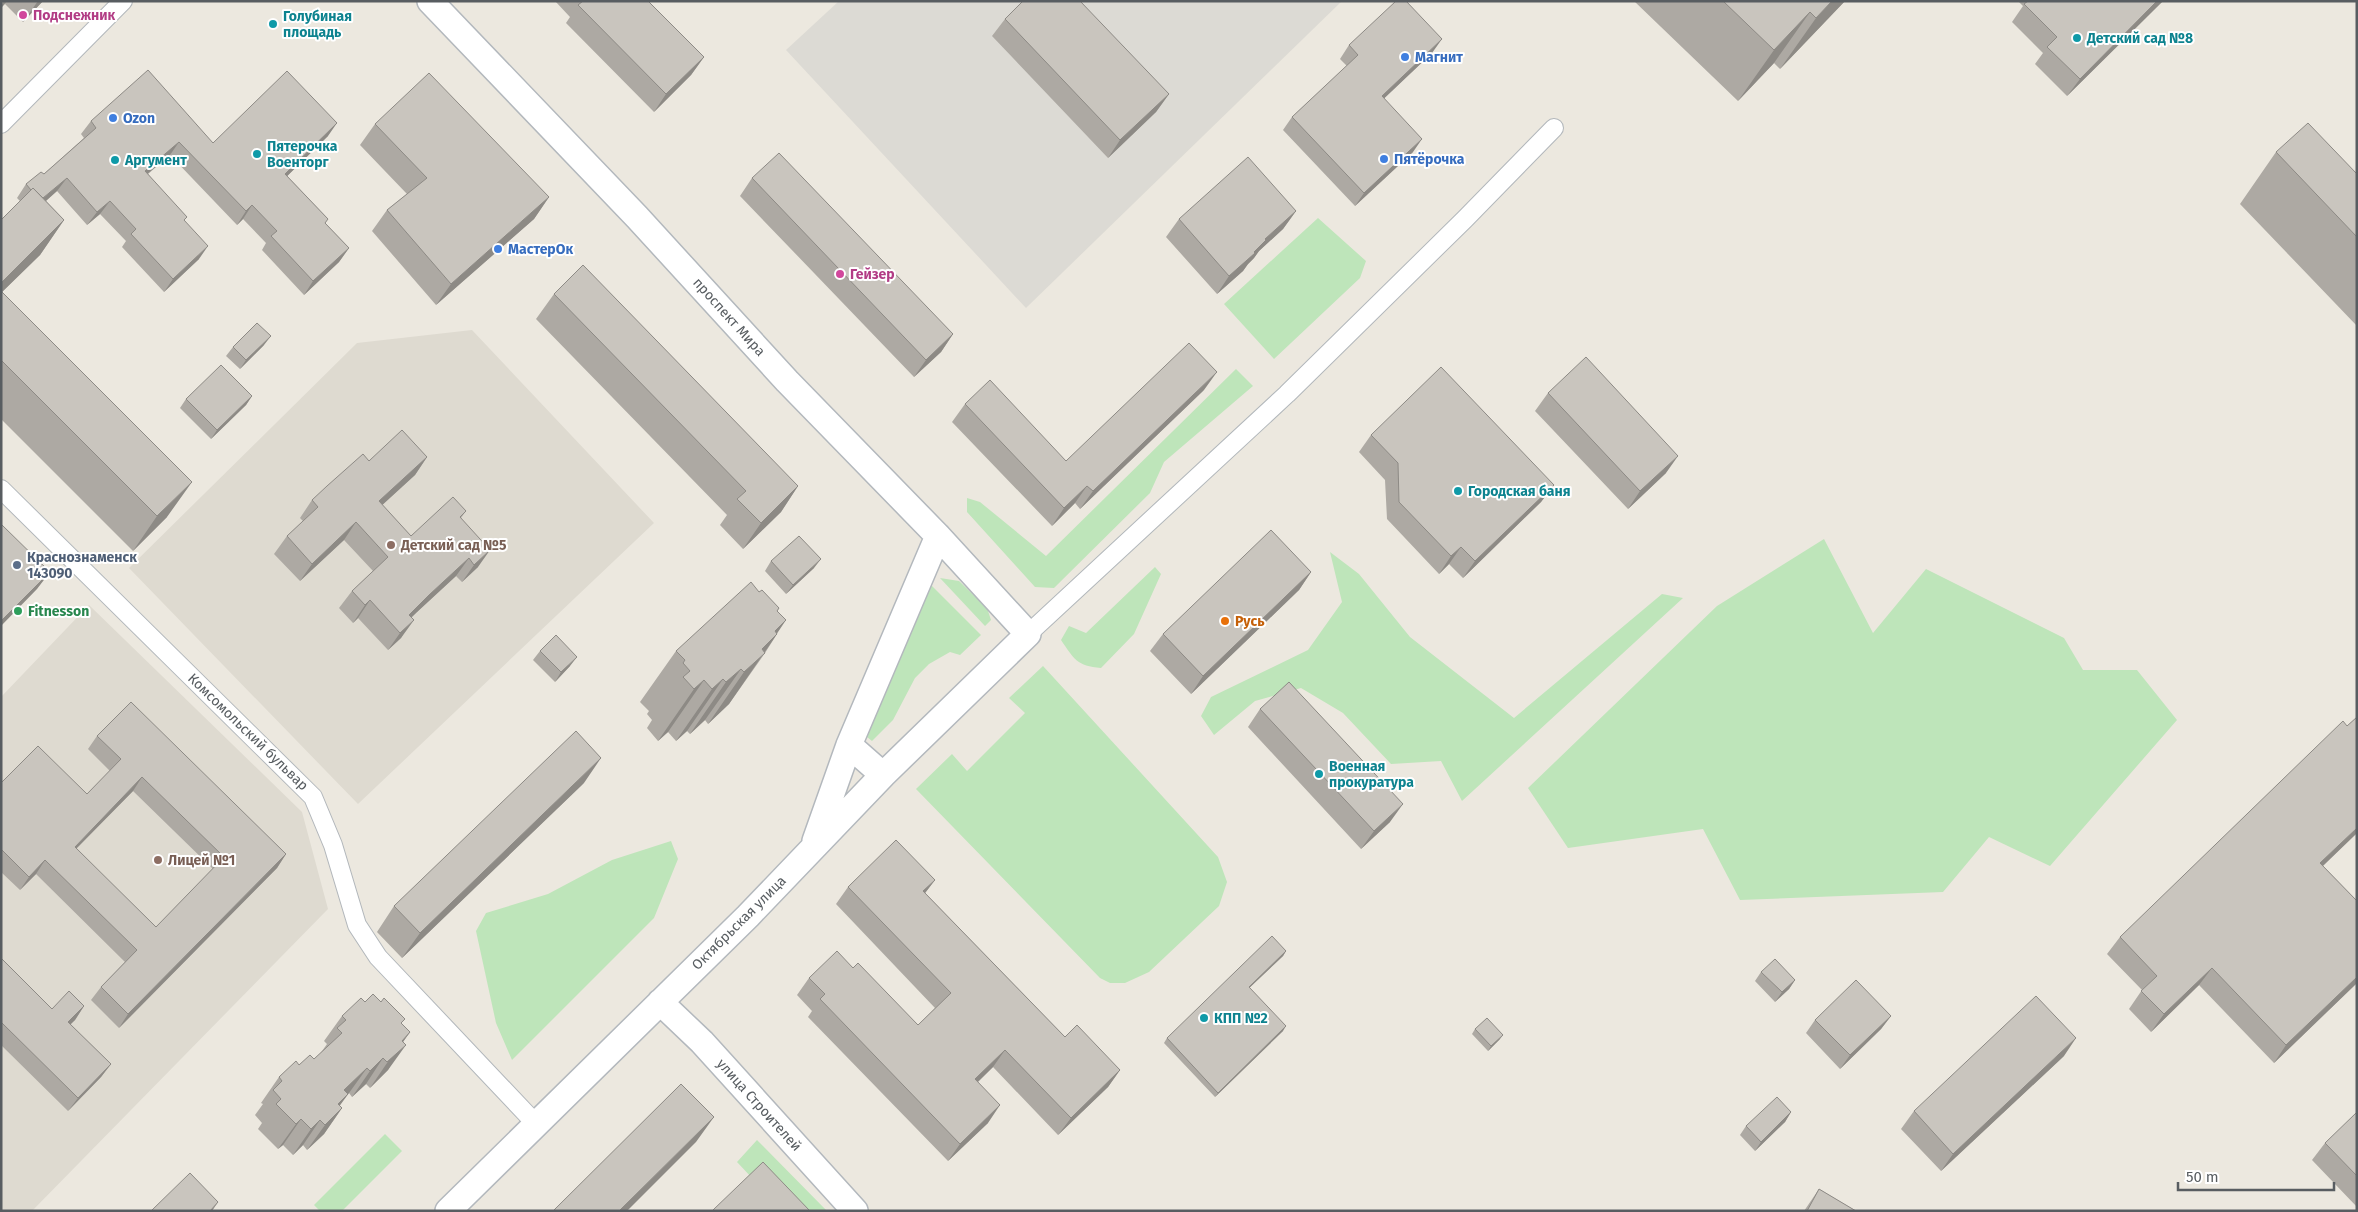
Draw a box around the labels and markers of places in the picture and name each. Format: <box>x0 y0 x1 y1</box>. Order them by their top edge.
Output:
place label: Подснежник <box>33 7 116 24</box>
place label: Голубиная площадь <box>283 8 352 41</box>
marker: Подснежник <box>17 9 29 21</box>
marker: Голубиная площадь <box>267 18 279 30</box>
place label: Детский сад №8 <box>2086 30 2193 47</box>
marker: Детский сад №8 <box>2071 32 2083 44</box>
place label: Магнит <box>1415 49 1463 66</box>
marker: Магнит <box>1399 51 1411 63</box>
place label: Ozon <box>123 110 155 127</box>
marker: Ozon <box>107 112 119 124</box>
place label: Пятерочка Военторг <box>267 138 338 171</box>
marker: Пятерочка Военторг <box>251 148 263 160</box>
place label: Пятёрочка <box>1394 151 1465 168</box>
place label: Аргумент <box>124 152 187 169</box>
marker: Пятёрочка <box>1378 153 1390 165</box>
marker: Аргумент <box>109 154 121 166</box>
place label: МастерОк <box>508 241 573 258</box>
marker: МастерОк <box>492 243 504 255</box>
place label: Гейзер <box>850 266 895 283</box>
marker: Гейзер <box>834 268 846 280</box>
place label: Городская баня <box>1468 483 1571 500</box>
marker: Городская баня <box>1452 485 1464 497</box>
place label: Детский сад №5 <box>400 537 507 554</box>
marker: Детский сад №5 <box>385 539 397 551</box>
place label: Краснознаменск 143090 <box>27 549 137 582</box>
marker: Краснознаменск 143090 <box>11 559 23 571</box>
place label: Fitnesson <box>28 603 89 620</box>
marker: Fitnesson <box>12 605 24 617</box>
place label: Русь <box>1235 613 1265 630</box>
marker: Русь <box>1219 615 1231 627</box>
place label: Военная прокуратура <box>1329 758 1414 791</box>
marker: Военная прокуратура <box>1313 768 1325 780</box>
place label: Лицей №1 <box>168 852 235 869</box>
marker: Лицей №1 <box>152 854 164 866</box>
place label: КПП №2 <box>1214 1010 1268 1027</box>
marker: КПП №2 <box>1198 1012 1210 1024</box>

